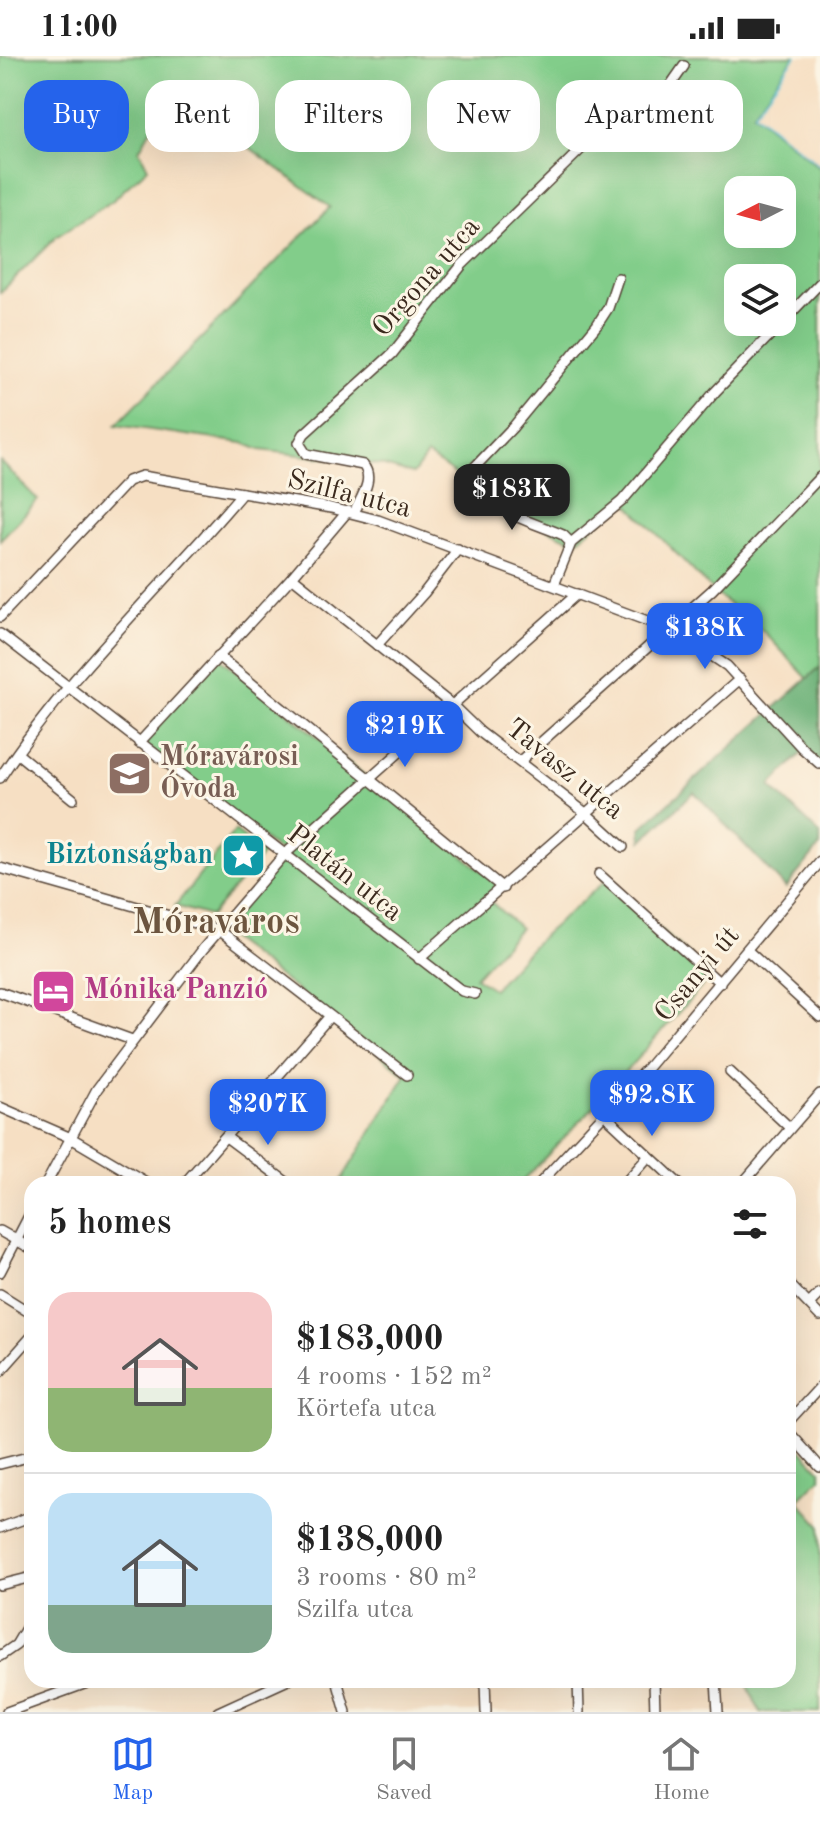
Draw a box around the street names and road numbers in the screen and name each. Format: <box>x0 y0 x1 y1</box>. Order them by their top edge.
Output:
street label: Orgona utca <box>368 213 486 343</box>
street label: Szilfa utca <box>284 466 414 524</box>
street label: Tavasz utca <box>500 714 628 826</box>
street label: Platán utca <box>281 821 407 928</box>
street label: Csanyi út <box>650 922 746 1028</box>

